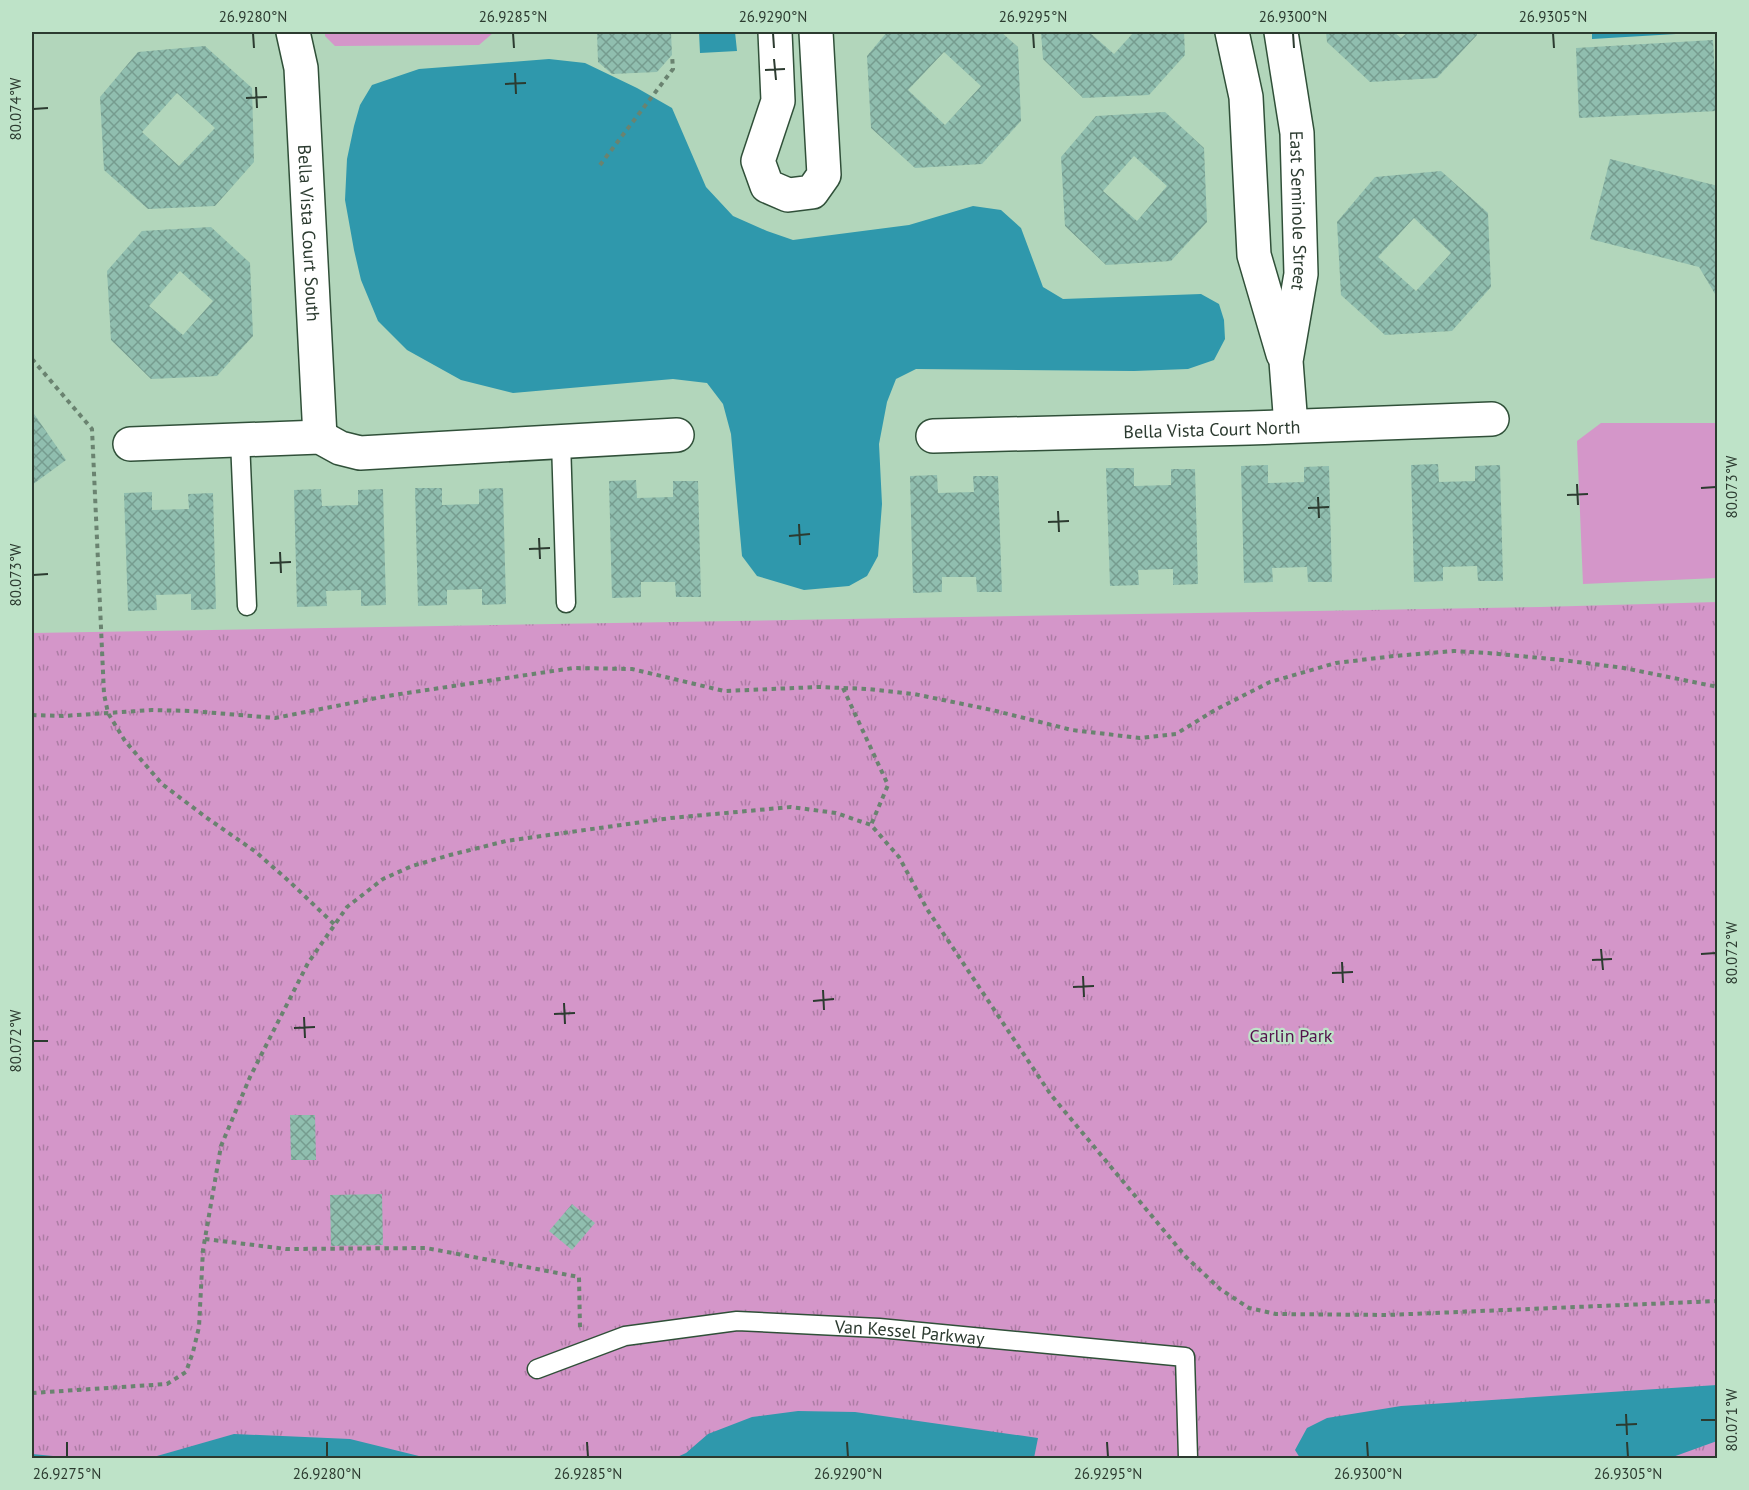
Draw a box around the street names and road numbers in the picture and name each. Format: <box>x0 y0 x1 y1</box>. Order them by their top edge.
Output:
street label: East Seminole Street <box>1285 130 1313 292</box>
street label: Bella Vista Court South <box>293 144 326 322</box>
street label: Bella Vista Court North <box>1123 415 1301 443</box>
street label: Van Kessel Parkway <box>833 1314 986 1350</box>

